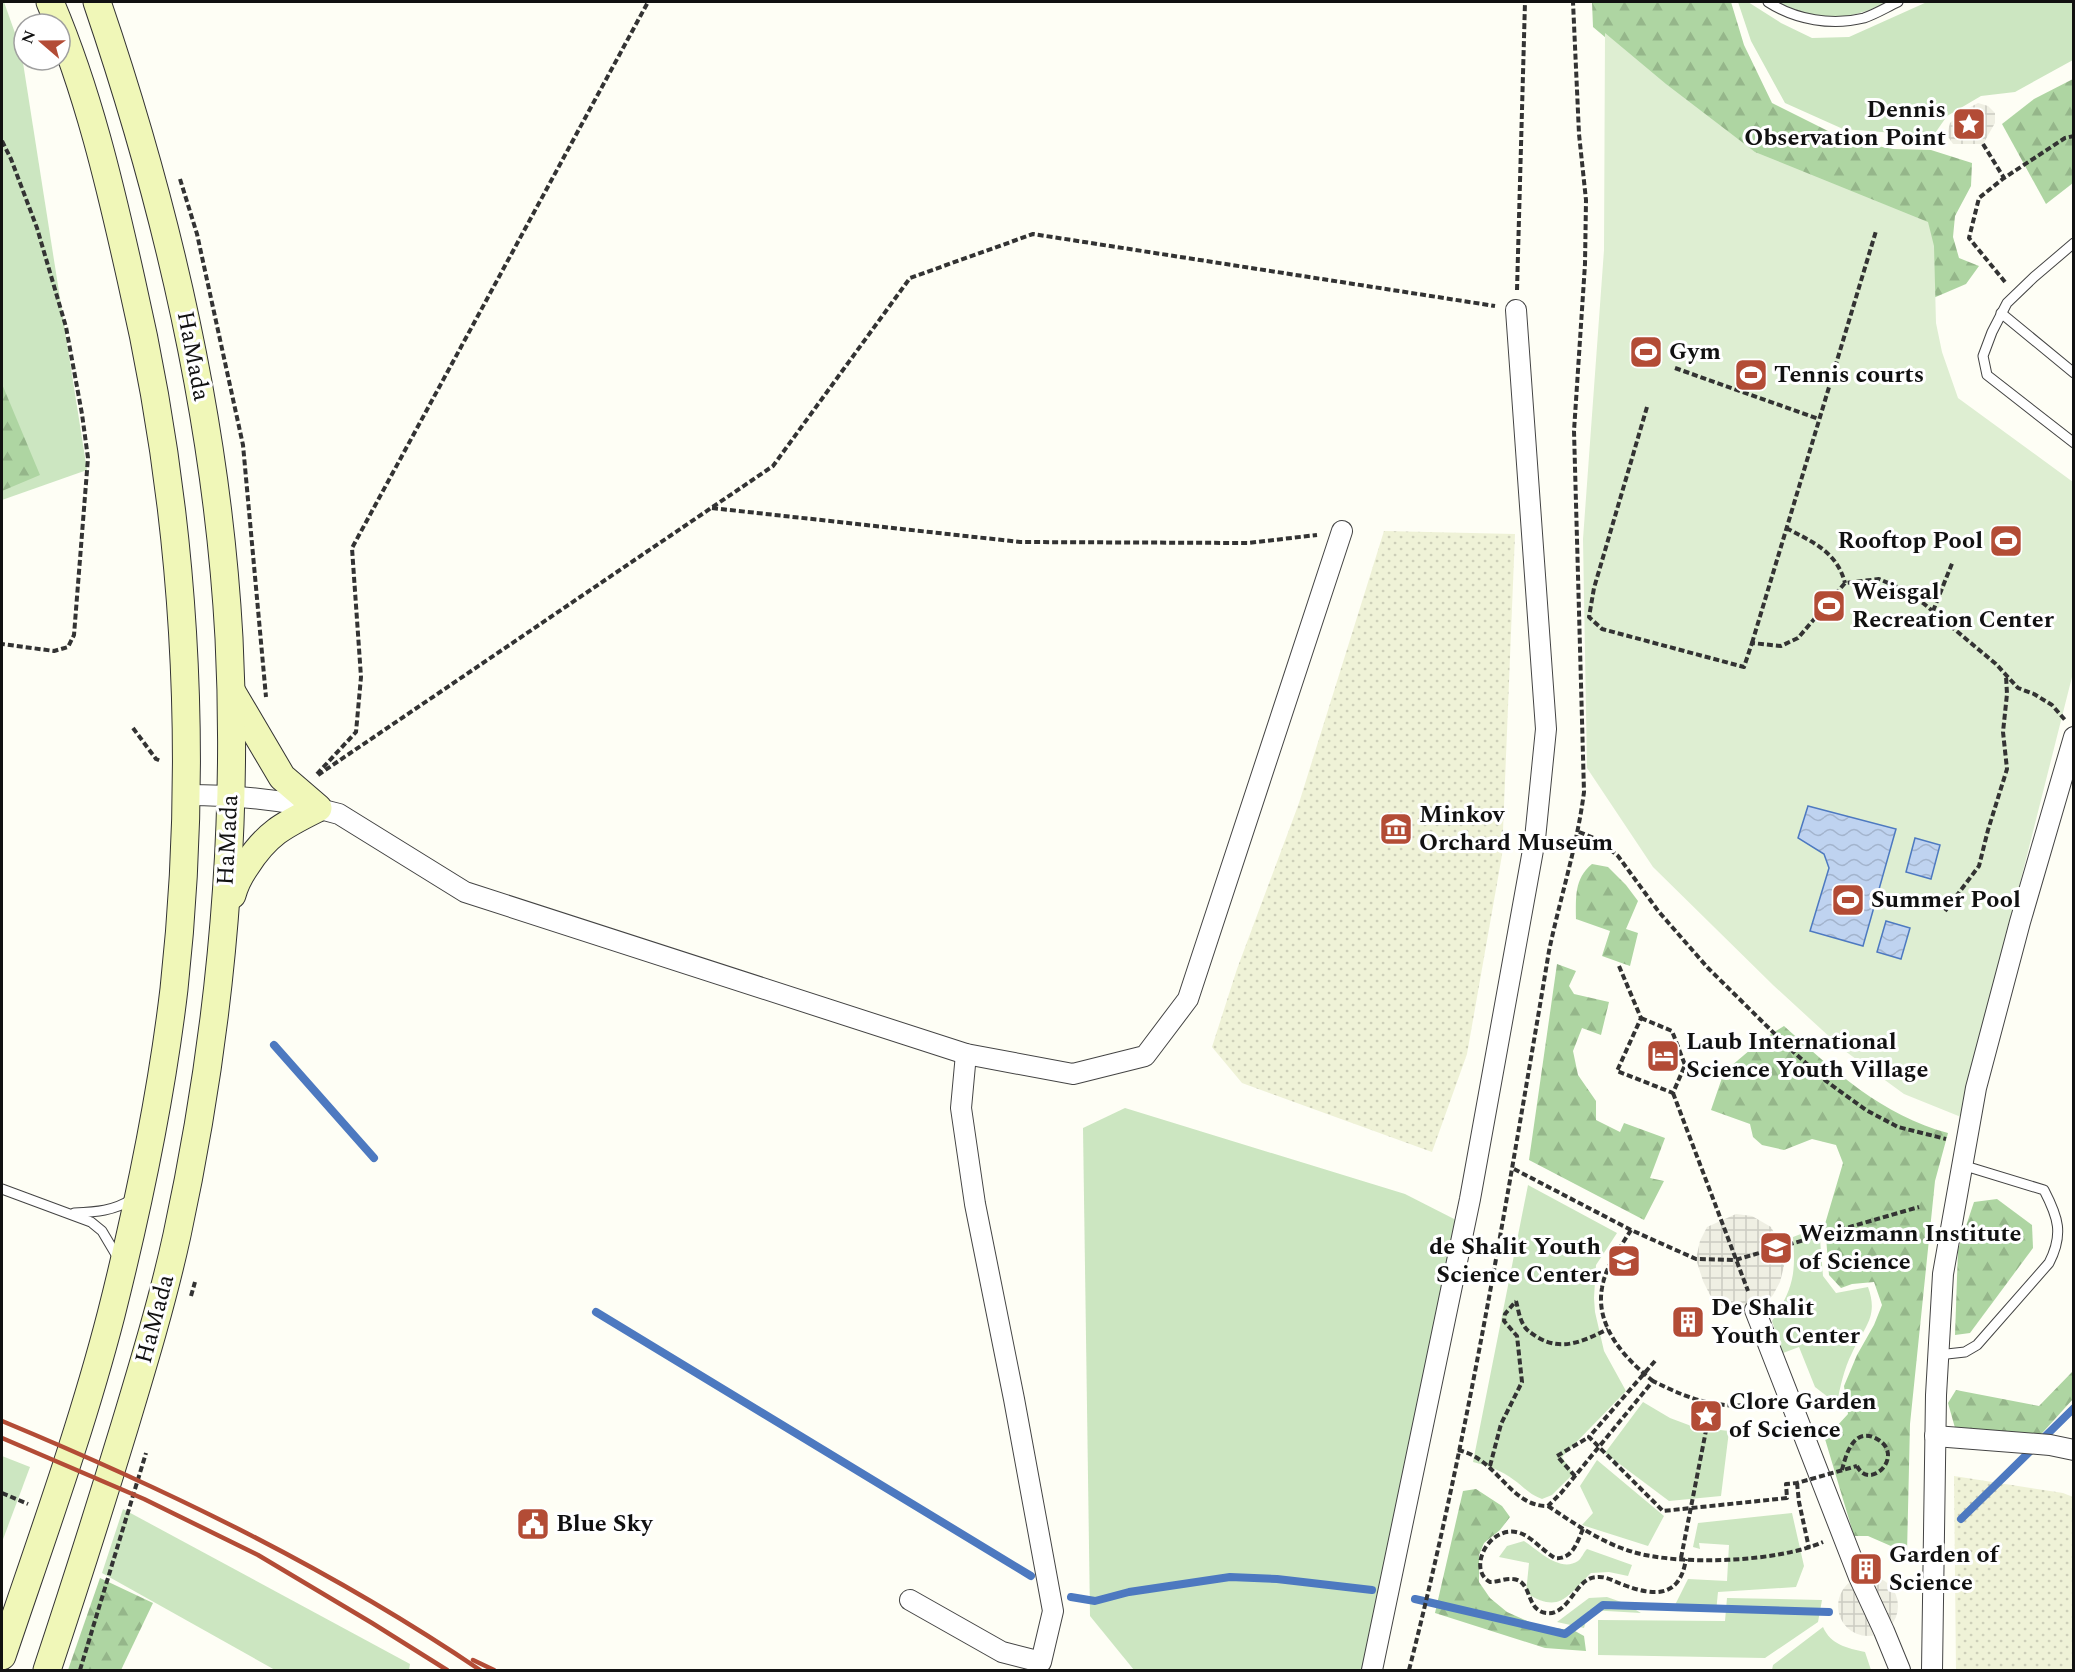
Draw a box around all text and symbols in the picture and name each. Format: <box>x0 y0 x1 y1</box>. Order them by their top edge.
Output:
north arrow <box>12 12 72 72</box>
text: N <box>15 27 42 47</box>
place label: Dennis Observation Point <box>1744 92 1946 156</box>
place icon: Dennis Observation Point <box>1951 106 1987 142</box>
street label: HaMada <box>167 308 219 404</box>
sports icon: Gym <box>1628 334 1664 370</box>
place label: Gym <box>1669 334 1721 370</box>
sports icon: Tennis courts <box>1733 357 1769 393</box>
place label: Tennis courts <box>1774 357 1924 393</box>
place label: Rooftop Pool <box>1837 523 1983 559</box>
sports icon: Rooftop Pool <box>1988 523 2024 559</box>
place label: Weisgal Recreation Center <box>1852 574 2055 638</box>
sports icon: Weisgal Recreation Center <box>1811 588 1847 624</box>
street label: HaMada <box>208 793 248 886</box>
place label: Minkov Orchard Museum <box>1419 797 1614 861</box>
museum icon: Minkov Orchard Museum <box>1378 811 1414 847</box>
sports icon: Summer Pool <box>1830 882 1866 918</box>
place label: Summer Pool <box>1871 882 2021 918</box>
place label: Laub International Science Youth Village <box>1686 1024 1928 1088</box>
hotel icon: Laub International Science Youth Village <box>1645 1038 1681 1074</box>
place label: Weizmann Institute of Science <box>1799 1216 2021 1280</box>
place label: de Shalit Youth Science Center <box>1429 1229 1602 1293</box>
school or university icon: Weizmann Institute of Science <box>1758 1230 1794 1266</box>
school or university icon: de Shalit Youth Science Center <box>1606 1243 1642 1279</box>
street label: HaMada <box>126 1270 184 1368</box>
place label: De Shalit Youth Center <box>1711 1290 1861 1354</box>
building icon: De Shalit Youth Center <box>1670 1304 1706 1340</box>
place label: Clore Garden of Science <box>1729 1384 1877 1448</box>
place icon: Clore Garden of Science <box>1688 1398 1724 1434</box>
public building icon: Blue Sky <box>515 1506 551 1542</box>
place label: Blue Sky <box>556 1506 654 1542</box>
place label: Garden of Science <box>1889 1537 2001 1601</box>
building icon: Garden of Science <box>1848 1551 1884 1587</box>

